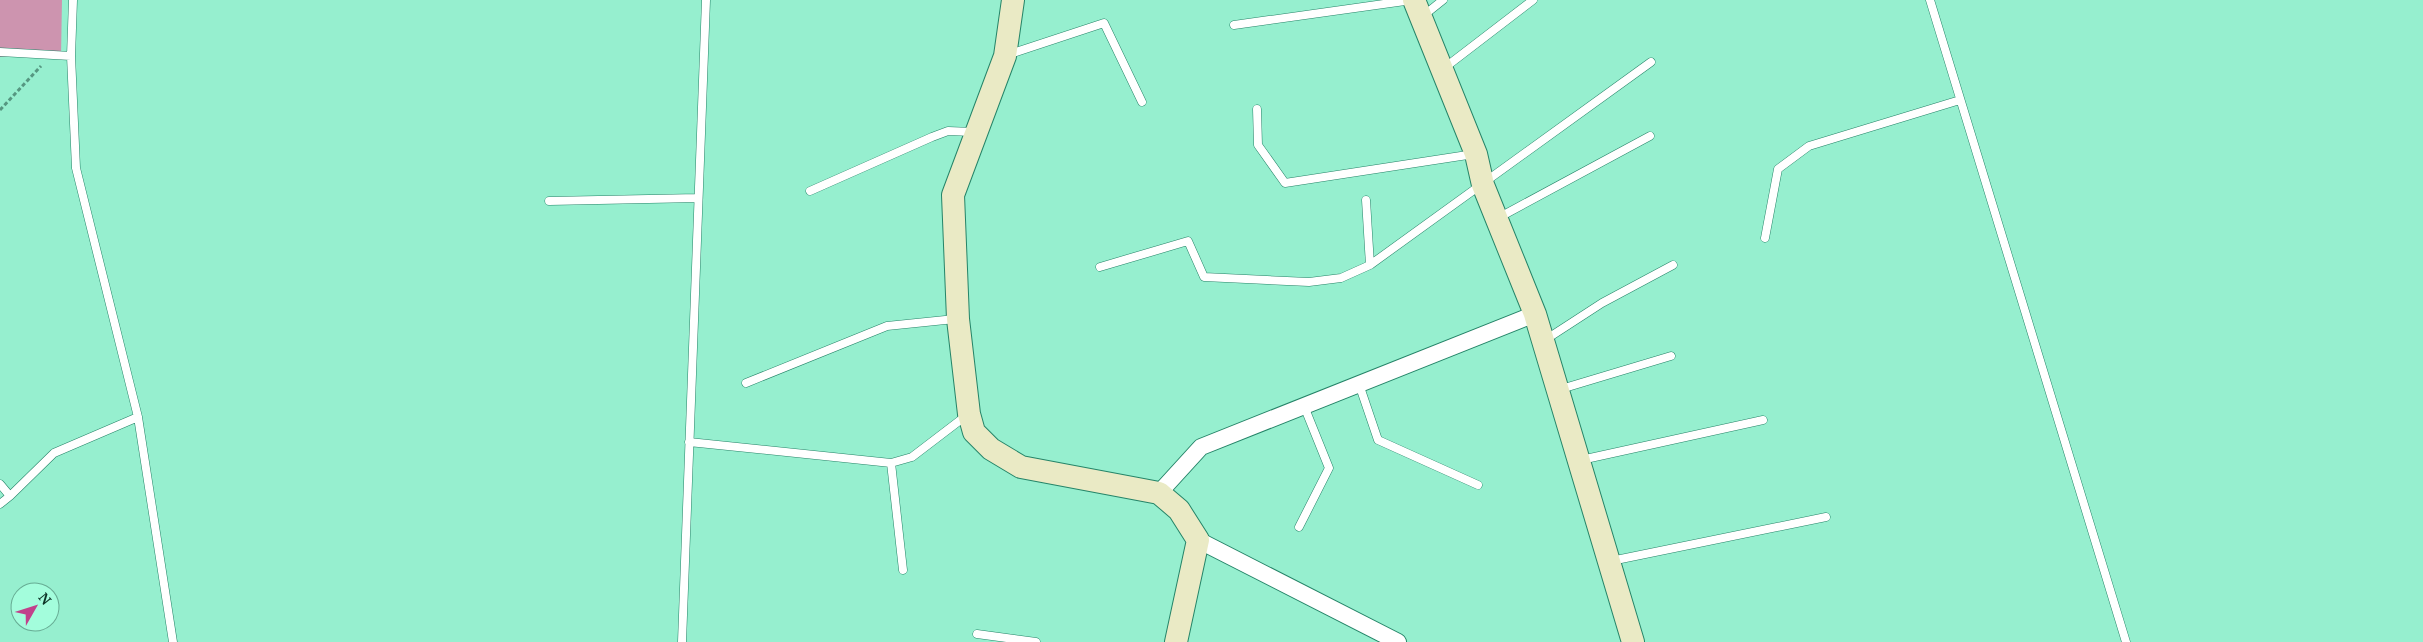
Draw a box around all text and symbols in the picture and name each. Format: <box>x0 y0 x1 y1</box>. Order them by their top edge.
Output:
north arrow <box>10 582 60 632</box>
text: N <box>35 588 56 609</box>

